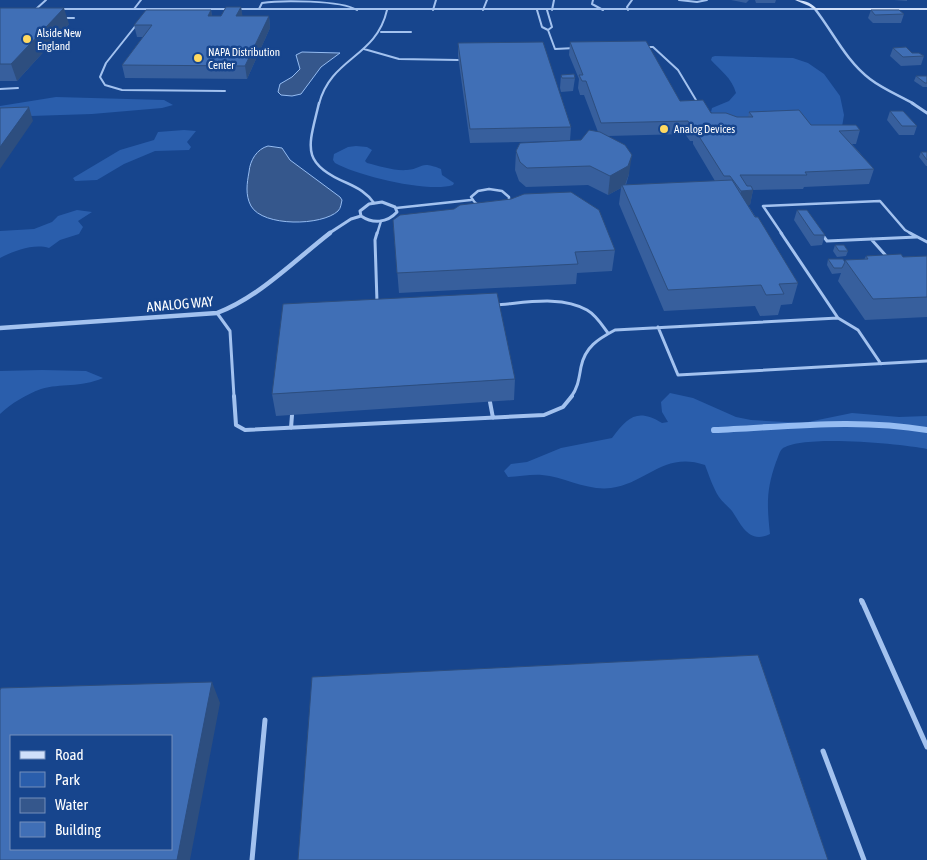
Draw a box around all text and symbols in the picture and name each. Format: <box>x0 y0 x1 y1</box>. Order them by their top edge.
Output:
place label: Alside New England <box>37 27 82 52</box>
marker: Alside New England <box>21 33 33 45</box>
place label: NAPA Distribution Center <box>208 46 280 71</box>
marker: NAPA Distribution Center <box>192 52 204 64</box>
marker: Analog Devices <box>658 123 670 135</box>
place label: Analog Devices <box>674 123 735 135</box>
street label: ANALOG WAY <box>146 293 215 315</box>
legend <box>10 735 172 850</box>
text: Road <box>55 746 84 763</box>
text: Park <box>55 771 80 788</box>
text: Water <box>55 796 88 813</box>
text: Building <box>55 821 101 838</box>

